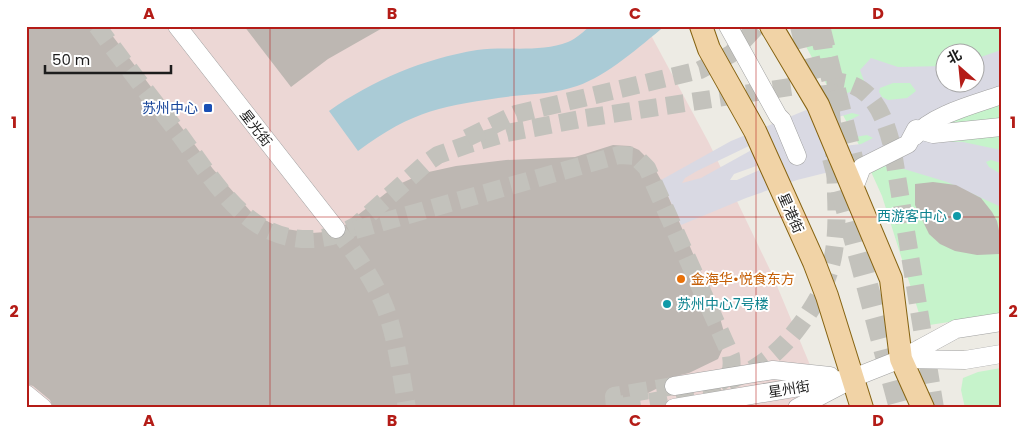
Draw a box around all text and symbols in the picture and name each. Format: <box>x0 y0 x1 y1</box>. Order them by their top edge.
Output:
text: A <box>143 2 155 25</box>
text: B <box>387 2 397 25</box>
text: C <box>629 2 641 25</box>
text: D <box>872 2 884 25</box>
scale bar <box>45 42 171 74</box>
north arrow <box>934 42 984 92</box>
text: 北 <box>943 44 965 69</box>
text: 50 m <box>52 49 90 70</box>
place label: 苏州中心 <box>142 98 198 118</box>
marker: 苏州中心 <box>202 102 214 114</box>
street label: 星光街 <box>235 105 277 151</box>
text: 1 <box>11 111 17 134</box>
text: 1 <box>1010 111 1016 134</box>
street label: 星港街 <box>773 190 809 236</box>
place label: 西游客中心 <box>877 206 947 226</box>
marker: 西游客中心 <box>951 210 963 222</box>
place label: 金海华•悦食东方 <box>691 269 795 289</box>
marker: 金海华•悦食东方 <box>675 273 687 285</box>
place label: 苏州中心7号楼 <box>677 294 769 314</box>
marker: 苏州中心7号楼 <box>661 298 673 310</box>
text: 2 <box>9 300 19 323</box>
text: 2 <box>1008 300 1018 323</box>
street label: 星州街 <box>767 376 811 402</box>
text: A <box>143 409 155 432</box>
text: B <box>387 409 397 432</box>
text: C <box>629 409 641 432</box>
text: D <box>872 409 884 432</box>

